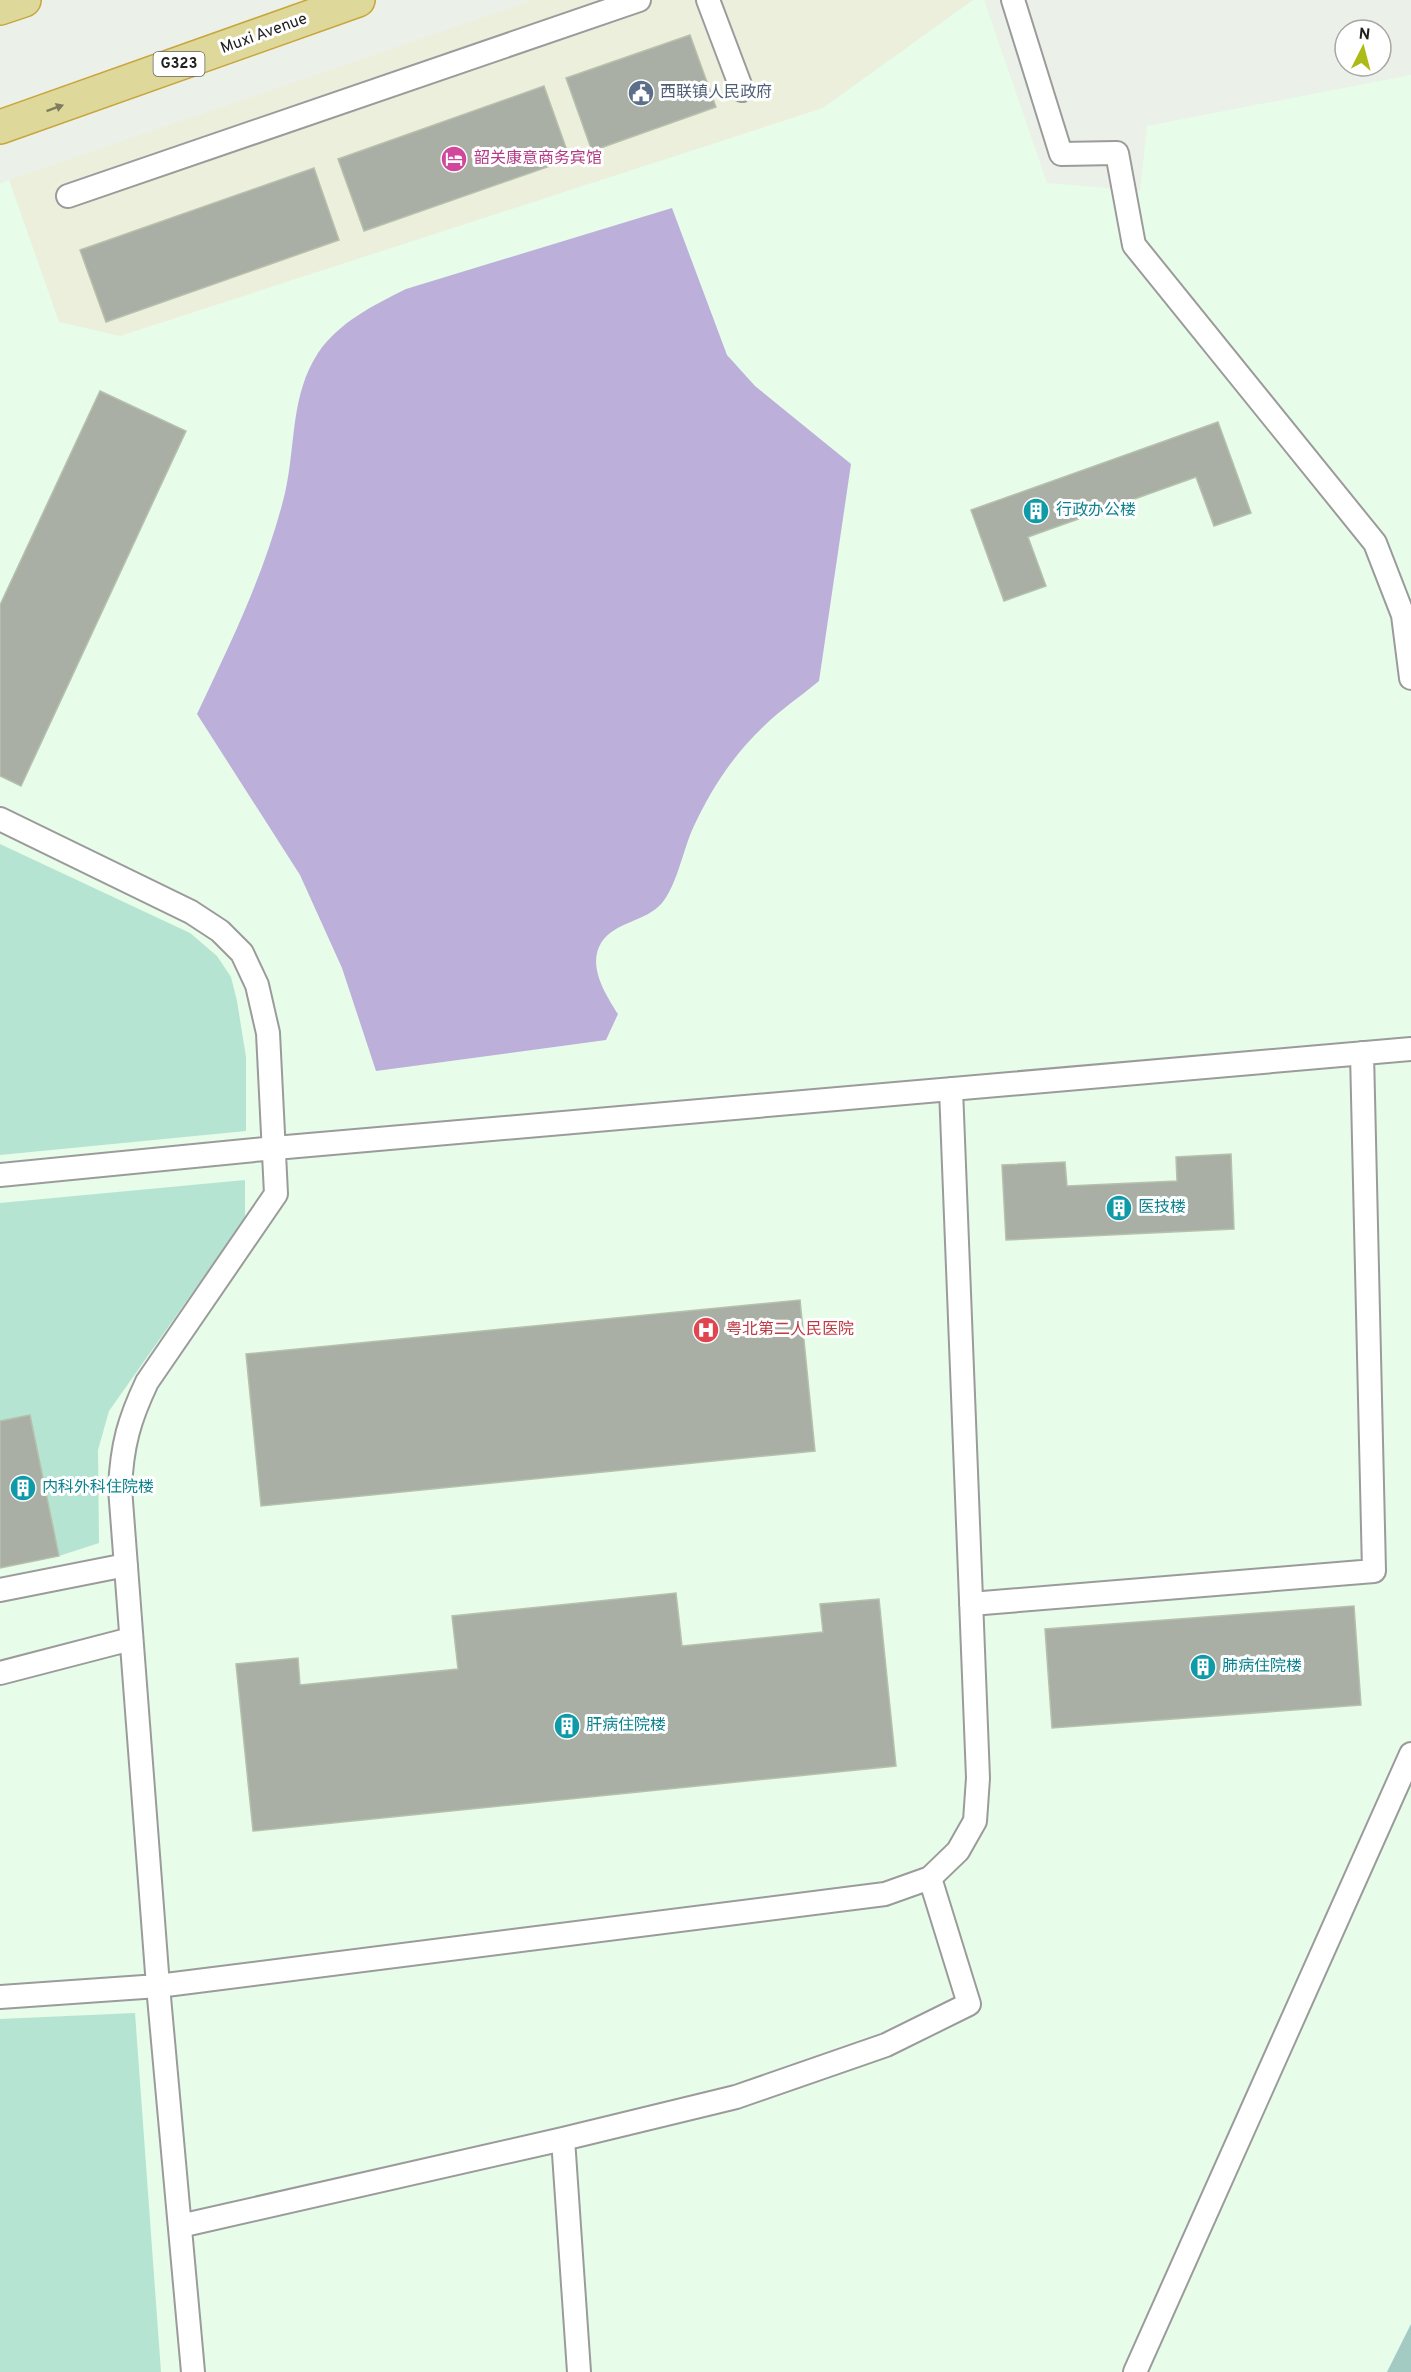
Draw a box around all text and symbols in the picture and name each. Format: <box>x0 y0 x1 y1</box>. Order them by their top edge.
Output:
street label: Muxi Avenue <box>218 9 310 59</box>
north arrow <box>1333 18 1393 78</box>
text: N <box>1358 25 1371 46</box>
road number: G323 <box>154 52 204 76</box>
public building icon: 西联镇人民政府 <box>626 78 656 108</box>
place label: 西联镇人民政府 <box>660 83 772 103</box>
one-way arrow <box>46 102 64 112</box>
hotel icon: 韶关康意商务宾馆 <box>439 144 469 174</box>
place label: 韶关康意商务宾馆 <box>474 149 602 169</box>
building icon: 行政办公楼 <box>1021 496 1051 526</box>
place label: 行政办公楼 <box>1056 501 1136 521</box>
building icon: 医技楼 <box>1104 1193 1134 1223</box>
place label: 医技楼 <box>1138 1198 1186 1218</box>
hospital icon: 粤北第二人民医院 <box>691 1315 721 1345</box>
place label: 粤北第二人民医院 <box>726 1320 854 1340</box>
building icon: 内科外科住院楼 <box>8 1473 38 1503</box>
place label: 内科外科住院楼 <box>42 1478 154 1498</box>
building icon: 肺病住院楼 <box>1188 1652 1218 1682</box>
place label: 肺病住院楼 <box>1222 1657 1302 1677</box>
building icon: 肝病住院楼 <box>552 1711 582 1741</box>
place label: 肝病住院楼 <box>586 1716 666 1736</box>

